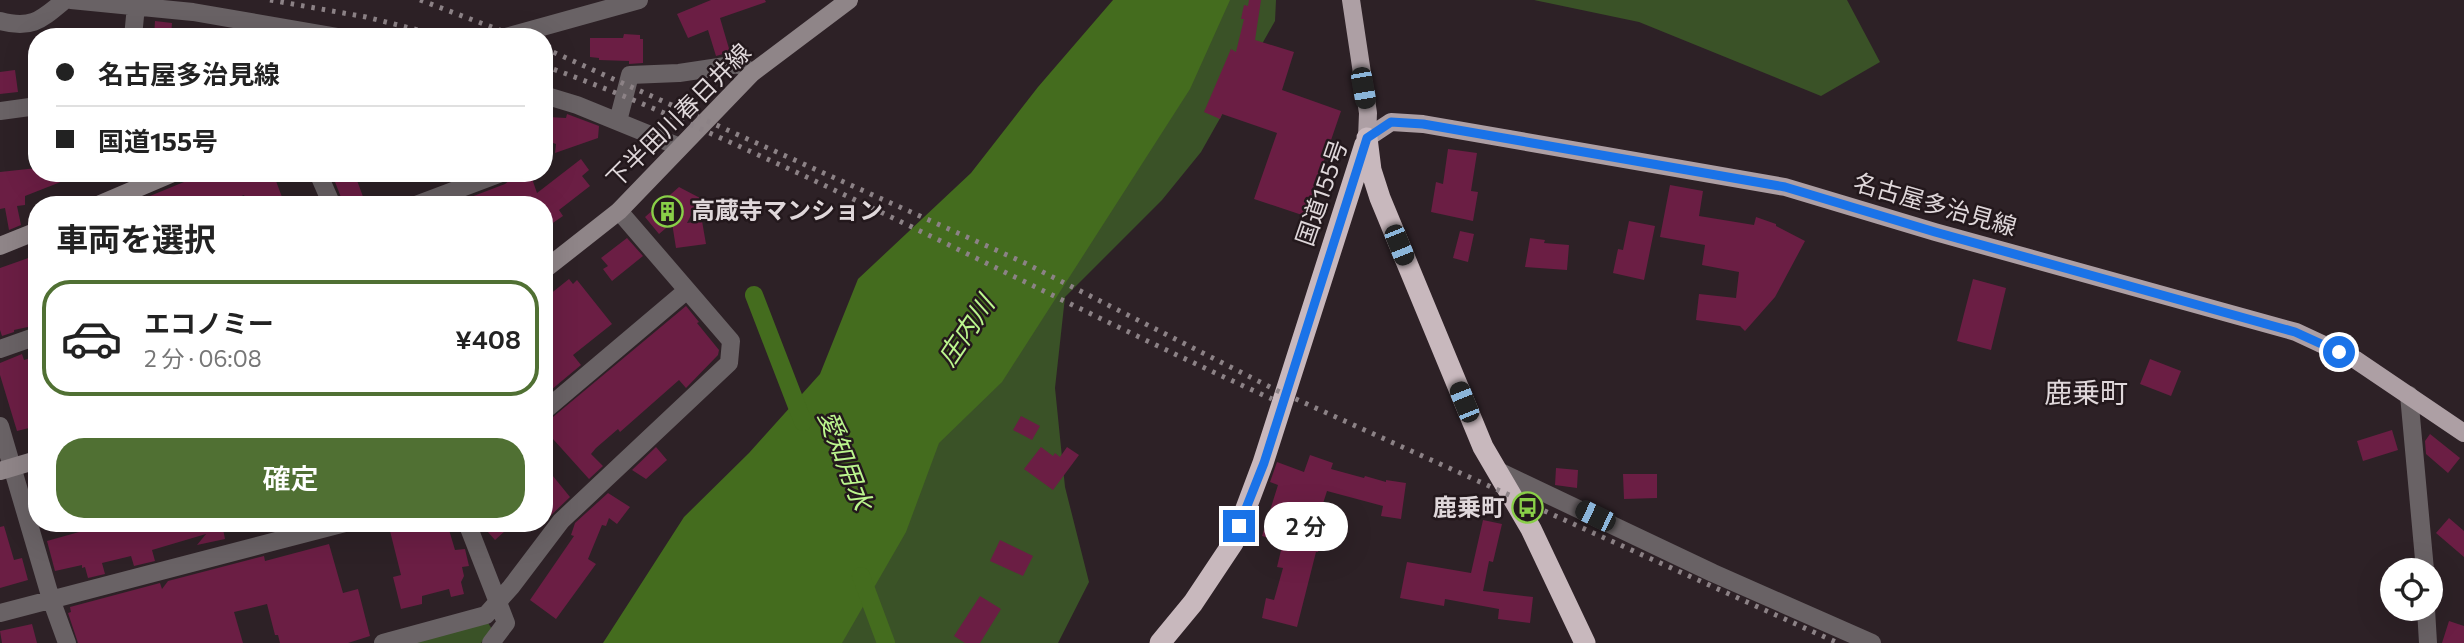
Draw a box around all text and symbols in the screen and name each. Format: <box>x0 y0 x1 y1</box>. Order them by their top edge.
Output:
street label: 下半田川春日井線 <box>600 37 756 193</box>
text: 名古屋多治見線 <box>98 58 280 89</box>
car <box>1350 65 1377 111</box>
text: 国道155号 <box>98 125 218 156</box>
street label: 国道155号 <box>1289 136 1352 249</box>
street label: 名古屋多治見線 <box>1851 166 2020 241</box>
building icon: 高蔵寺マンション <box>651 194 685 228</box>
place label: 高蔵寺マンション <box>691 195 883 224</box>
text: 車両を選択 <box>56 218 216 258</box>
car <box>1382 222 1417 268</box>
water label: 庄内川 <box>930 287 1001 371</box>
icon: car <box>60 307 123 370</box>
text: エコノミー <box>144 307 274 338</box>
text: ¥408 <box>455 323 521 354</box>
route start <box>2323 336 2355 368</box>
text: 2 分 · 06:08 <box>144 344 262 372</box>
district label: 鹿乗町 <box>2044 375 2128 409</box>
car <box>1447 379 1482 425</box>
water label: 愛知用水 <box>813 405 881 516</box>
button: 確定 <box>56 438 525 518</box>
bus stop icon: 鹿乗町 <box>1511 491 1545 525</box>
place label: 鹿乗町 <box>1433 492 1505 521</box>
car <box>1572 497 1619 535</box>
callout: 2 分 <box>1264 502 1348 550</box>
route end <box>1223 510 1255 542</box>
text: 2 分 <box>1286 512 1326 540</box>
map controls <box>2380 558 2443 621</box>
button: locate <box>2380 558 2443 621</box>

